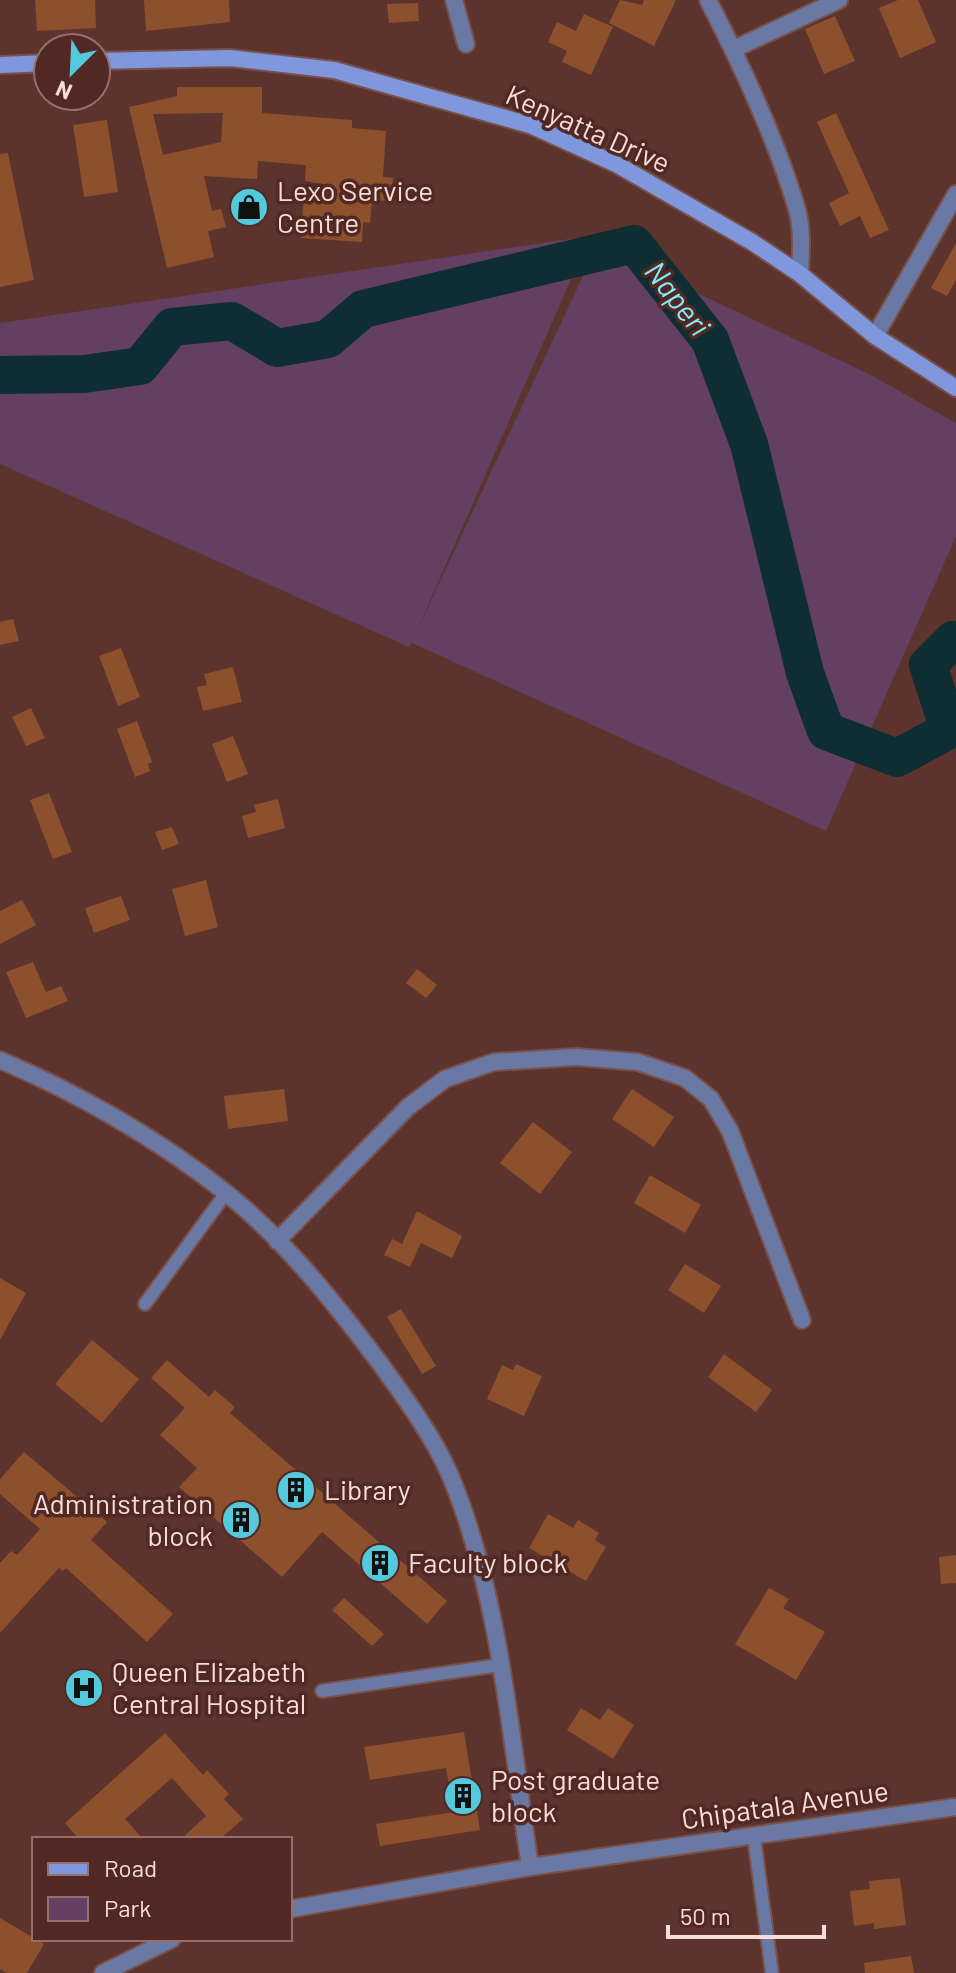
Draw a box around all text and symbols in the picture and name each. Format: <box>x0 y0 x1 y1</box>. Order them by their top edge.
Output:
north arrow <box>32 32 112 112</box>
text: N <box>51 76 75 106</box>
street label: Kenyatta Drive <box>501 77 676 179</box>
place label: Lexo Service Centre <box>277 173 433 239</box>
shop icon: Lexo Service Centre <box>228 186 270 228</box>
water label: Naperi <box>638 253 719 343</box>
building icon: Library <box>275 1469 317 1511</box>
place label: Library <box>324 1472 411 1506</box>
place label: Administration block <box>33 1486 213 1552</box>
building icon: Administration block <box>220 1499 262 1541</box>
building icon: Faculty block <box>359 1542 401 1584</box>
place label: Faculty block <box>408 1545 568 1579</box>
place label: Queen Elizabeth Central Hospital <box>112 1654 306 1720</box>
hospital icon: Queen Elizabeth Central Hospital <box>63 1667 105 1709</box>
place label: Post graduate block <box>491 1762 660 1828</box>
street label: Chipatala Avenue <box>679 1773 891 1835</box>
building icon: Post graduate block <box>442 1775 484 1817</box>
legend <box>32 1837 292 1941</box>
text: Road <box>104 1853 157 1882</box>
scale bar <box>668 1889 824 1939</box>
text: Park <box>104 1893 151 1922</box>
text: 50 m <box>680 1901 731 1930</box>

